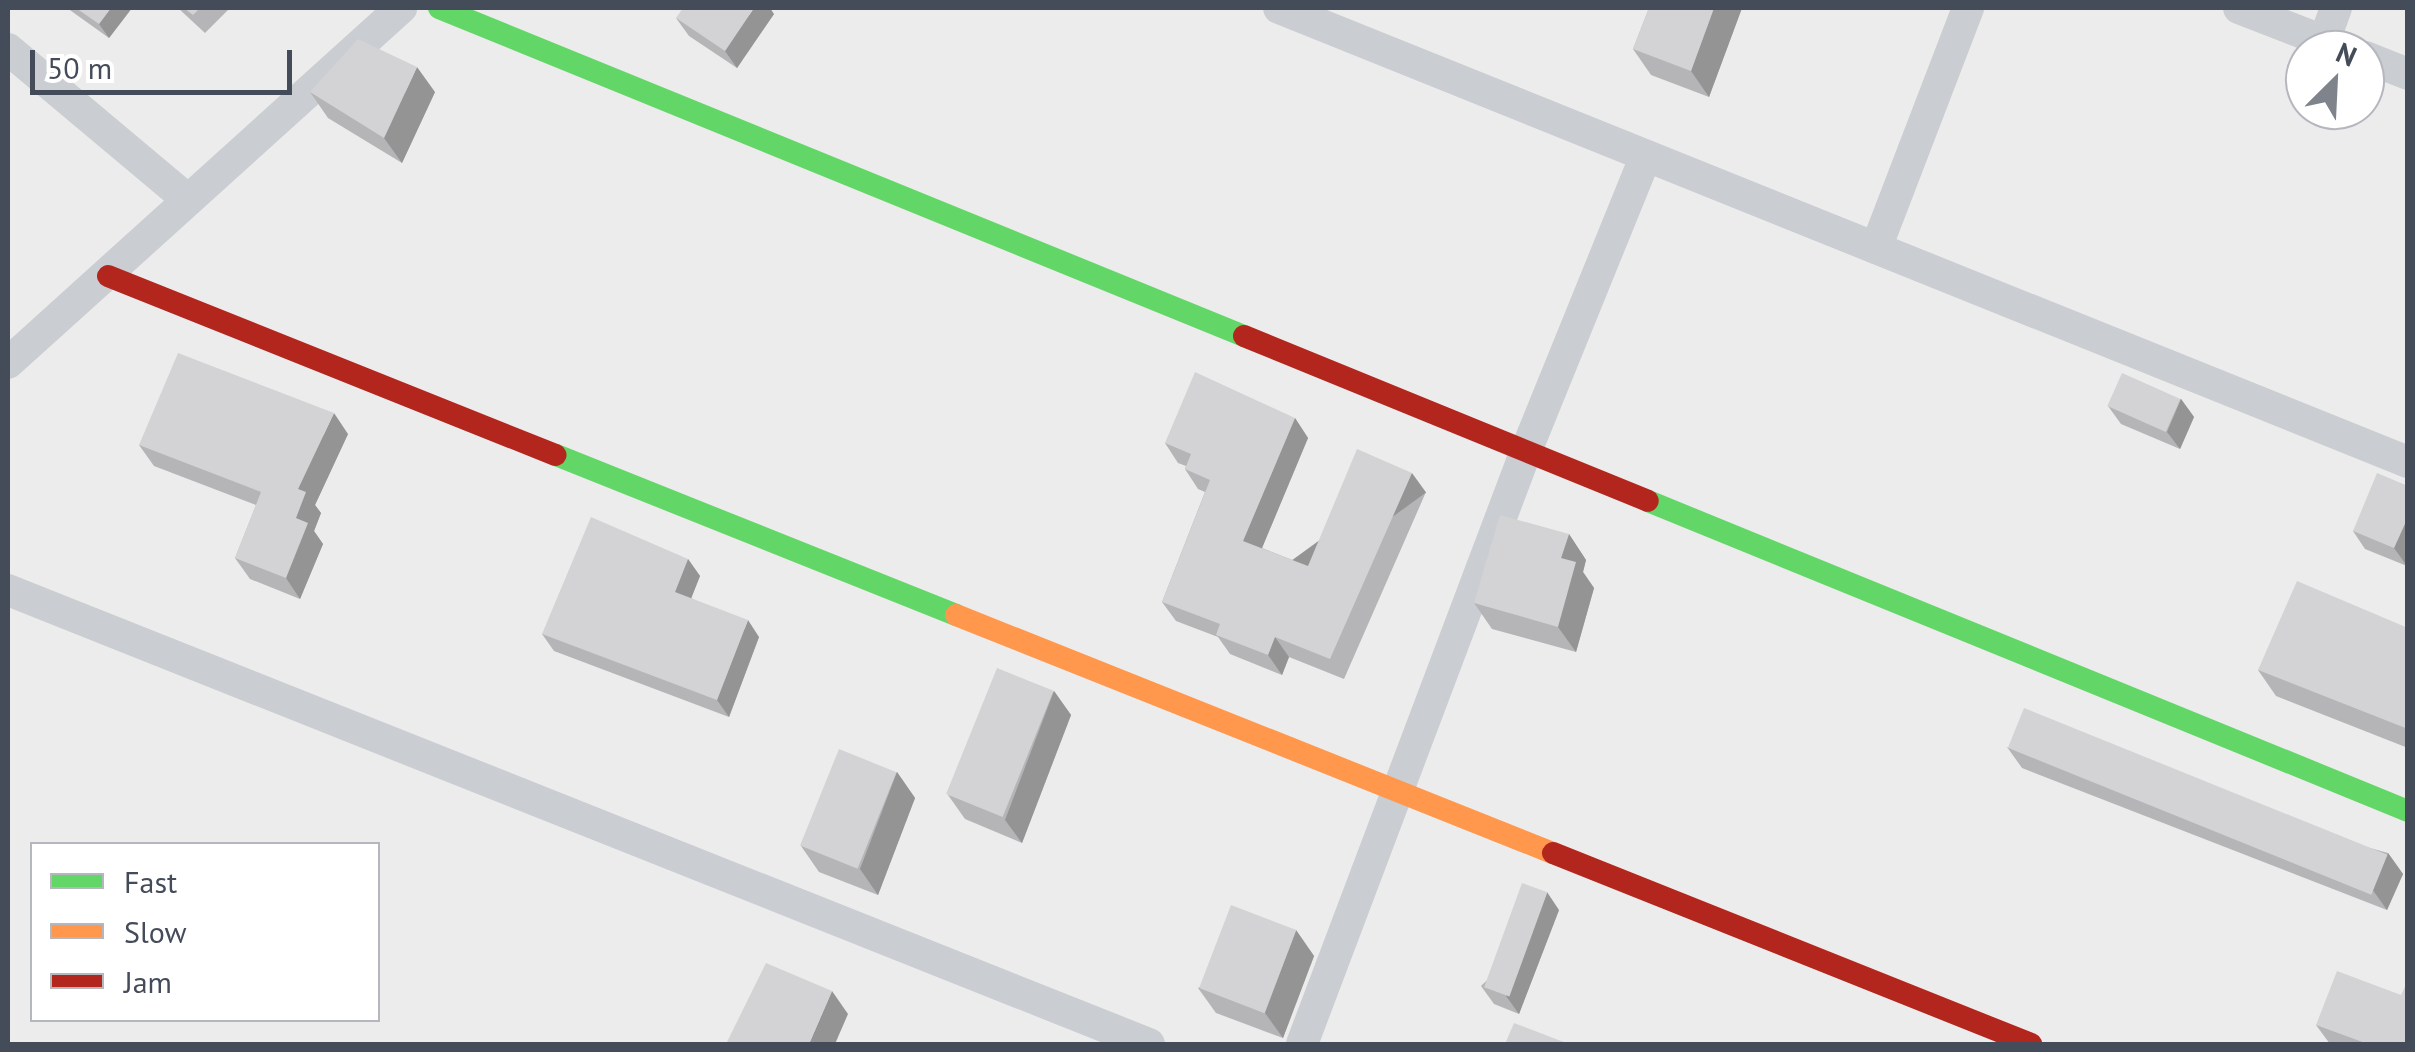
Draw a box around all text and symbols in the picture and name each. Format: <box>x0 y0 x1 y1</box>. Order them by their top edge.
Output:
scale bar <box>35 30 298 92</box>
north arrow <box>2285 30 2385 130</box>
text: N <box>2331 33 2363 75</box>
text: 50 m <box>47 48 112 87</box>
legend <box>30 842 380 1022</box>
text: Fast <box>124 862 177 901</box>
text: Slow <box>124 912 187 951</box>
text: Jam <box>124 962 172 1001</box>

